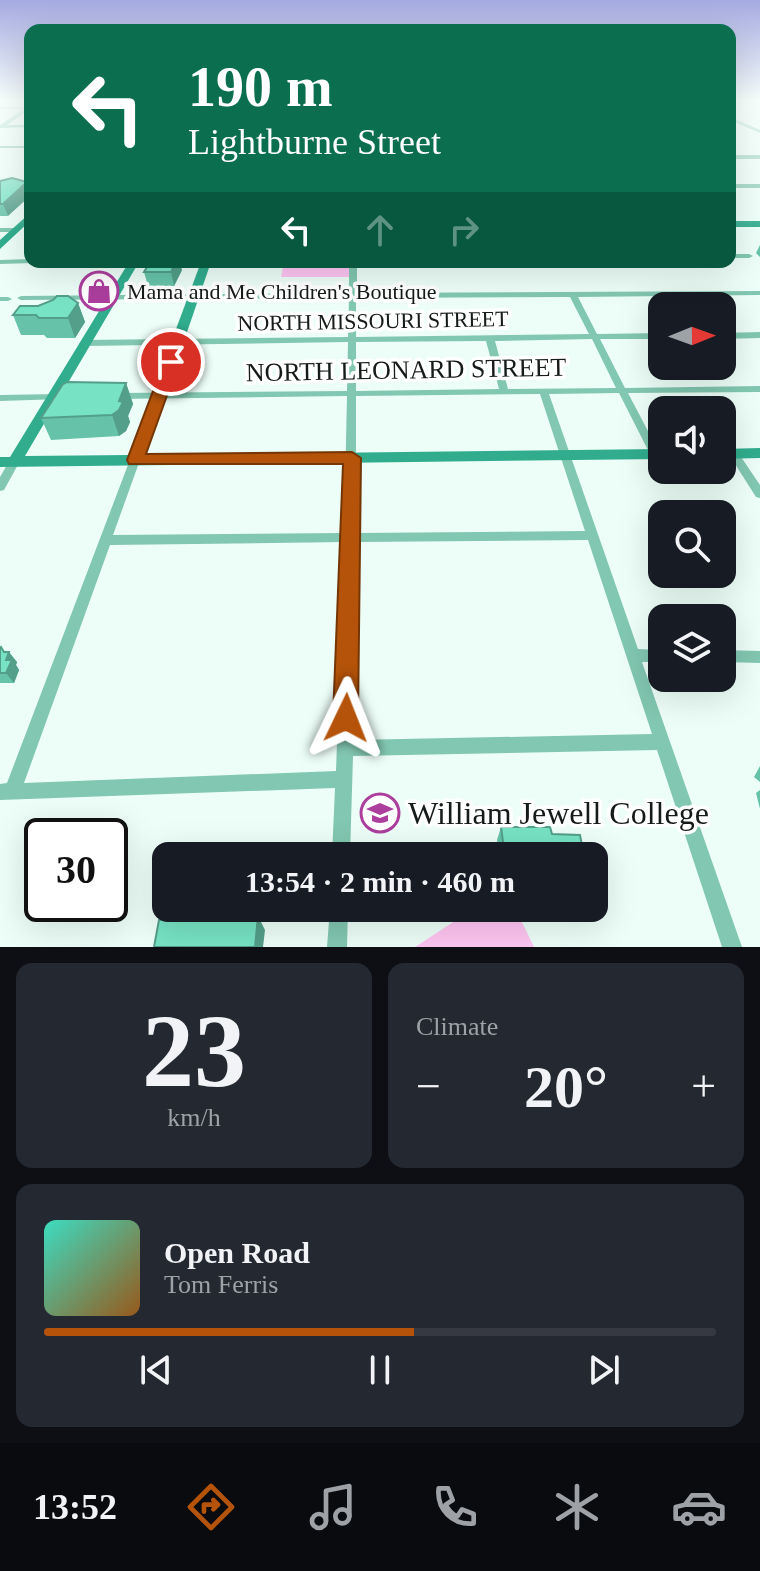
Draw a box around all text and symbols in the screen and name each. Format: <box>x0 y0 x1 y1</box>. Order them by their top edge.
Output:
icon: left <box>56 56 160 160</box>
text: 190 m <box>188 56 333 118</box>
text: Lightburne Street <box>188 122 441 162</box>
icon: left <box>274 208 318 252</box>
icon: ahead <box>358 208 402 252</box>
icon: right <box>442 208 486 252</box>
shop icon: Mama and Me Children's Boutique <box>78 270 120 312</box>
place label: Mama and Me Children's Boutique <box>127 279 436 304</box>
north arrow <box>648 292 736 380</box>
map controls <box>648 292 736 692</box>
street label: NORTH MISSOURI STREET <box>237 306 509 336</box>
pin <box>137 328 205 396</box>
icon: arrive <box>149 340 193 384</box>
street label: NORTH LEONARD STREET <box>246 353 567 387</box>
button: sound <box>648 396 736 484</box>
button: search <box>648 500 736 588</box>
button: layers <box>648 604 736 692</box>
position arrow <box>304 676 388 760</box>
school or university icon: William Jewell College <box>359 792 401 834</box>
place label: William Jewell College <box>408 795 709 831</box>
speed limit sign: 30 <box>24 818 128 922</box>
text: 13:54 · 2 min · 460 m <box>245 865 515 898</box>
text: 23 <box>142 993 246 1108</box>
text: Climate <box>416 1012 498 1041</box>
text: 20° <box>524 1054 608 1120</box>
text: − <box>416 1062 441 1111</box>
text: + <box>691 1062 716 1111</box>
text: km/h <box>167 1103 221 1132</box>
text: Open Road <box>164 1236 310 1269</box>
text: Tom Ferris <box>164 1270 278 1299</box>
icon: previous <box>134 1348 178 1392</box>
icon: pause <box>358 1348 402 1392</box>
icon: next <box>582 1348 626 1392</box>
icon: directions <box>183 1479 239 1535</box>
icon: music <box>305 1479 361 1535</box>
icon: phone <box>427 1479 483 1535</box>
icon: climate <box>549 1479 605 1535</box>
icon: car <box>671 1479 727 1535</box>
text: 13:52 <box>33 1487 117 1527</box>

